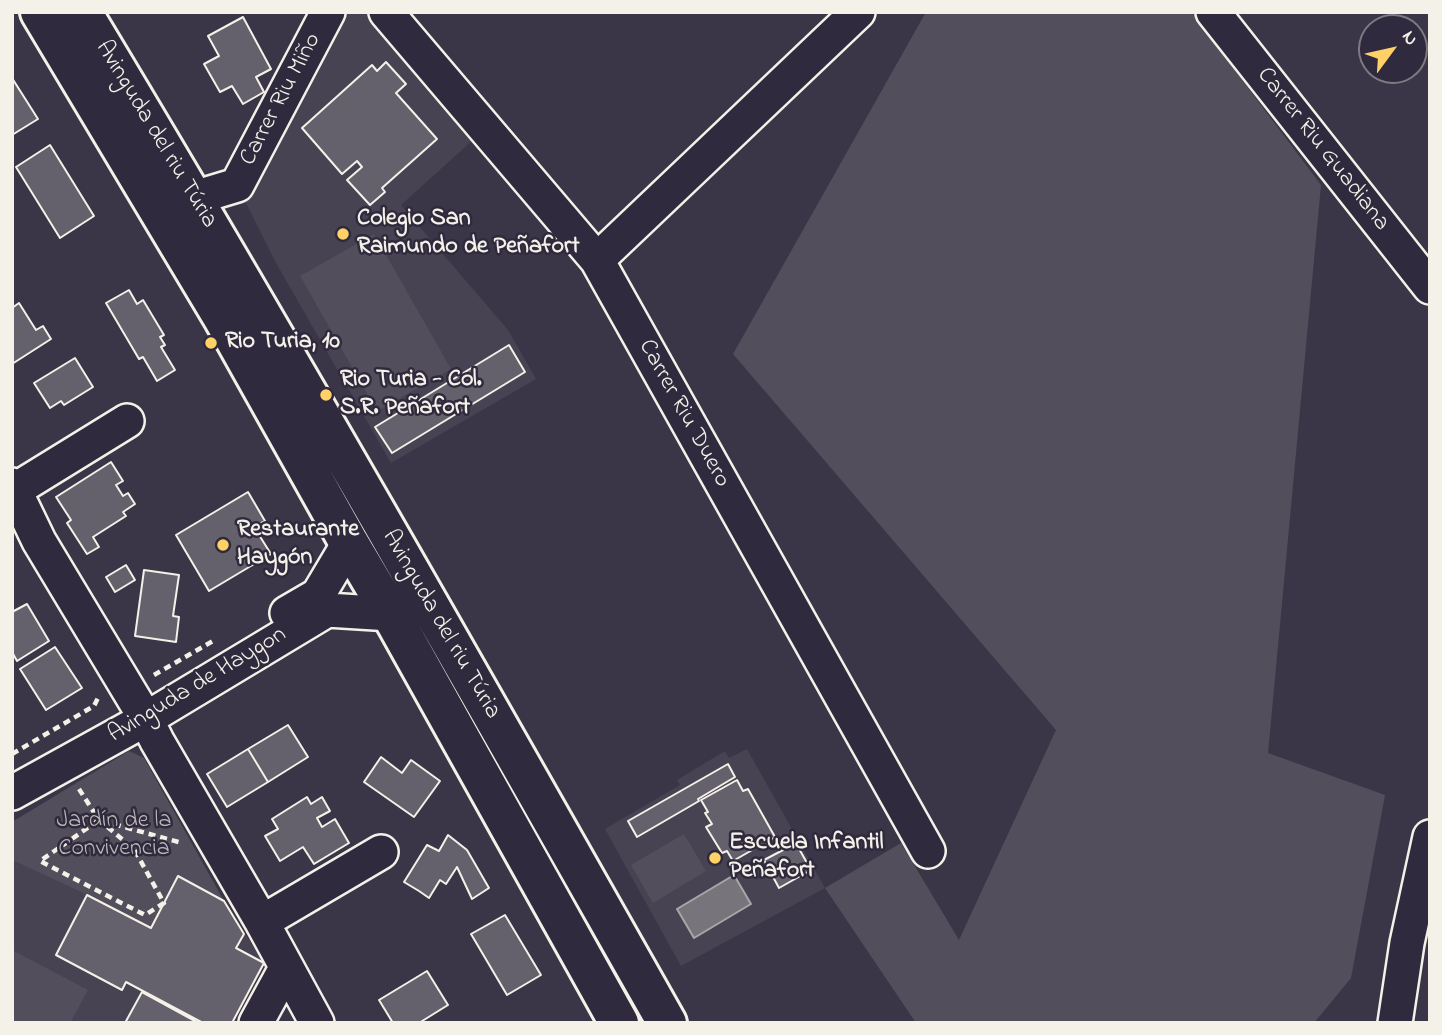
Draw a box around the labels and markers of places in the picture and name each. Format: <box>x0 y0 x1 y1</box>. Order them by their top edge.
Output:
place label: Colegio San Raimundo de Peñafort <box>357 206 580 262</box>
marker: Colegio San Raimundo de Peñafort <box>335 226 351 242</box>
place label: Rio Turia, 10 <box>225 329 340 357</box>
marker: Rio Turia, 10 <box>203 335 219 351</box>
place label: Rio Turia - Col. S.R. Peñafort <box>340 367 482 423</box>
marker: Rio Turia - Col. S.R. Peñafort <box>318 387 334 403</box>
place label: Restaurante Haygón <box>237 517 359 573</box>
marker: Restaurante Haygón <box>215 537 231 553</box>
place label: Escuela Infantil Peñafort <box>729 830 884 886</box>
marker: Escuela Infantil Peñafort <box>707 850 723 866</box>

